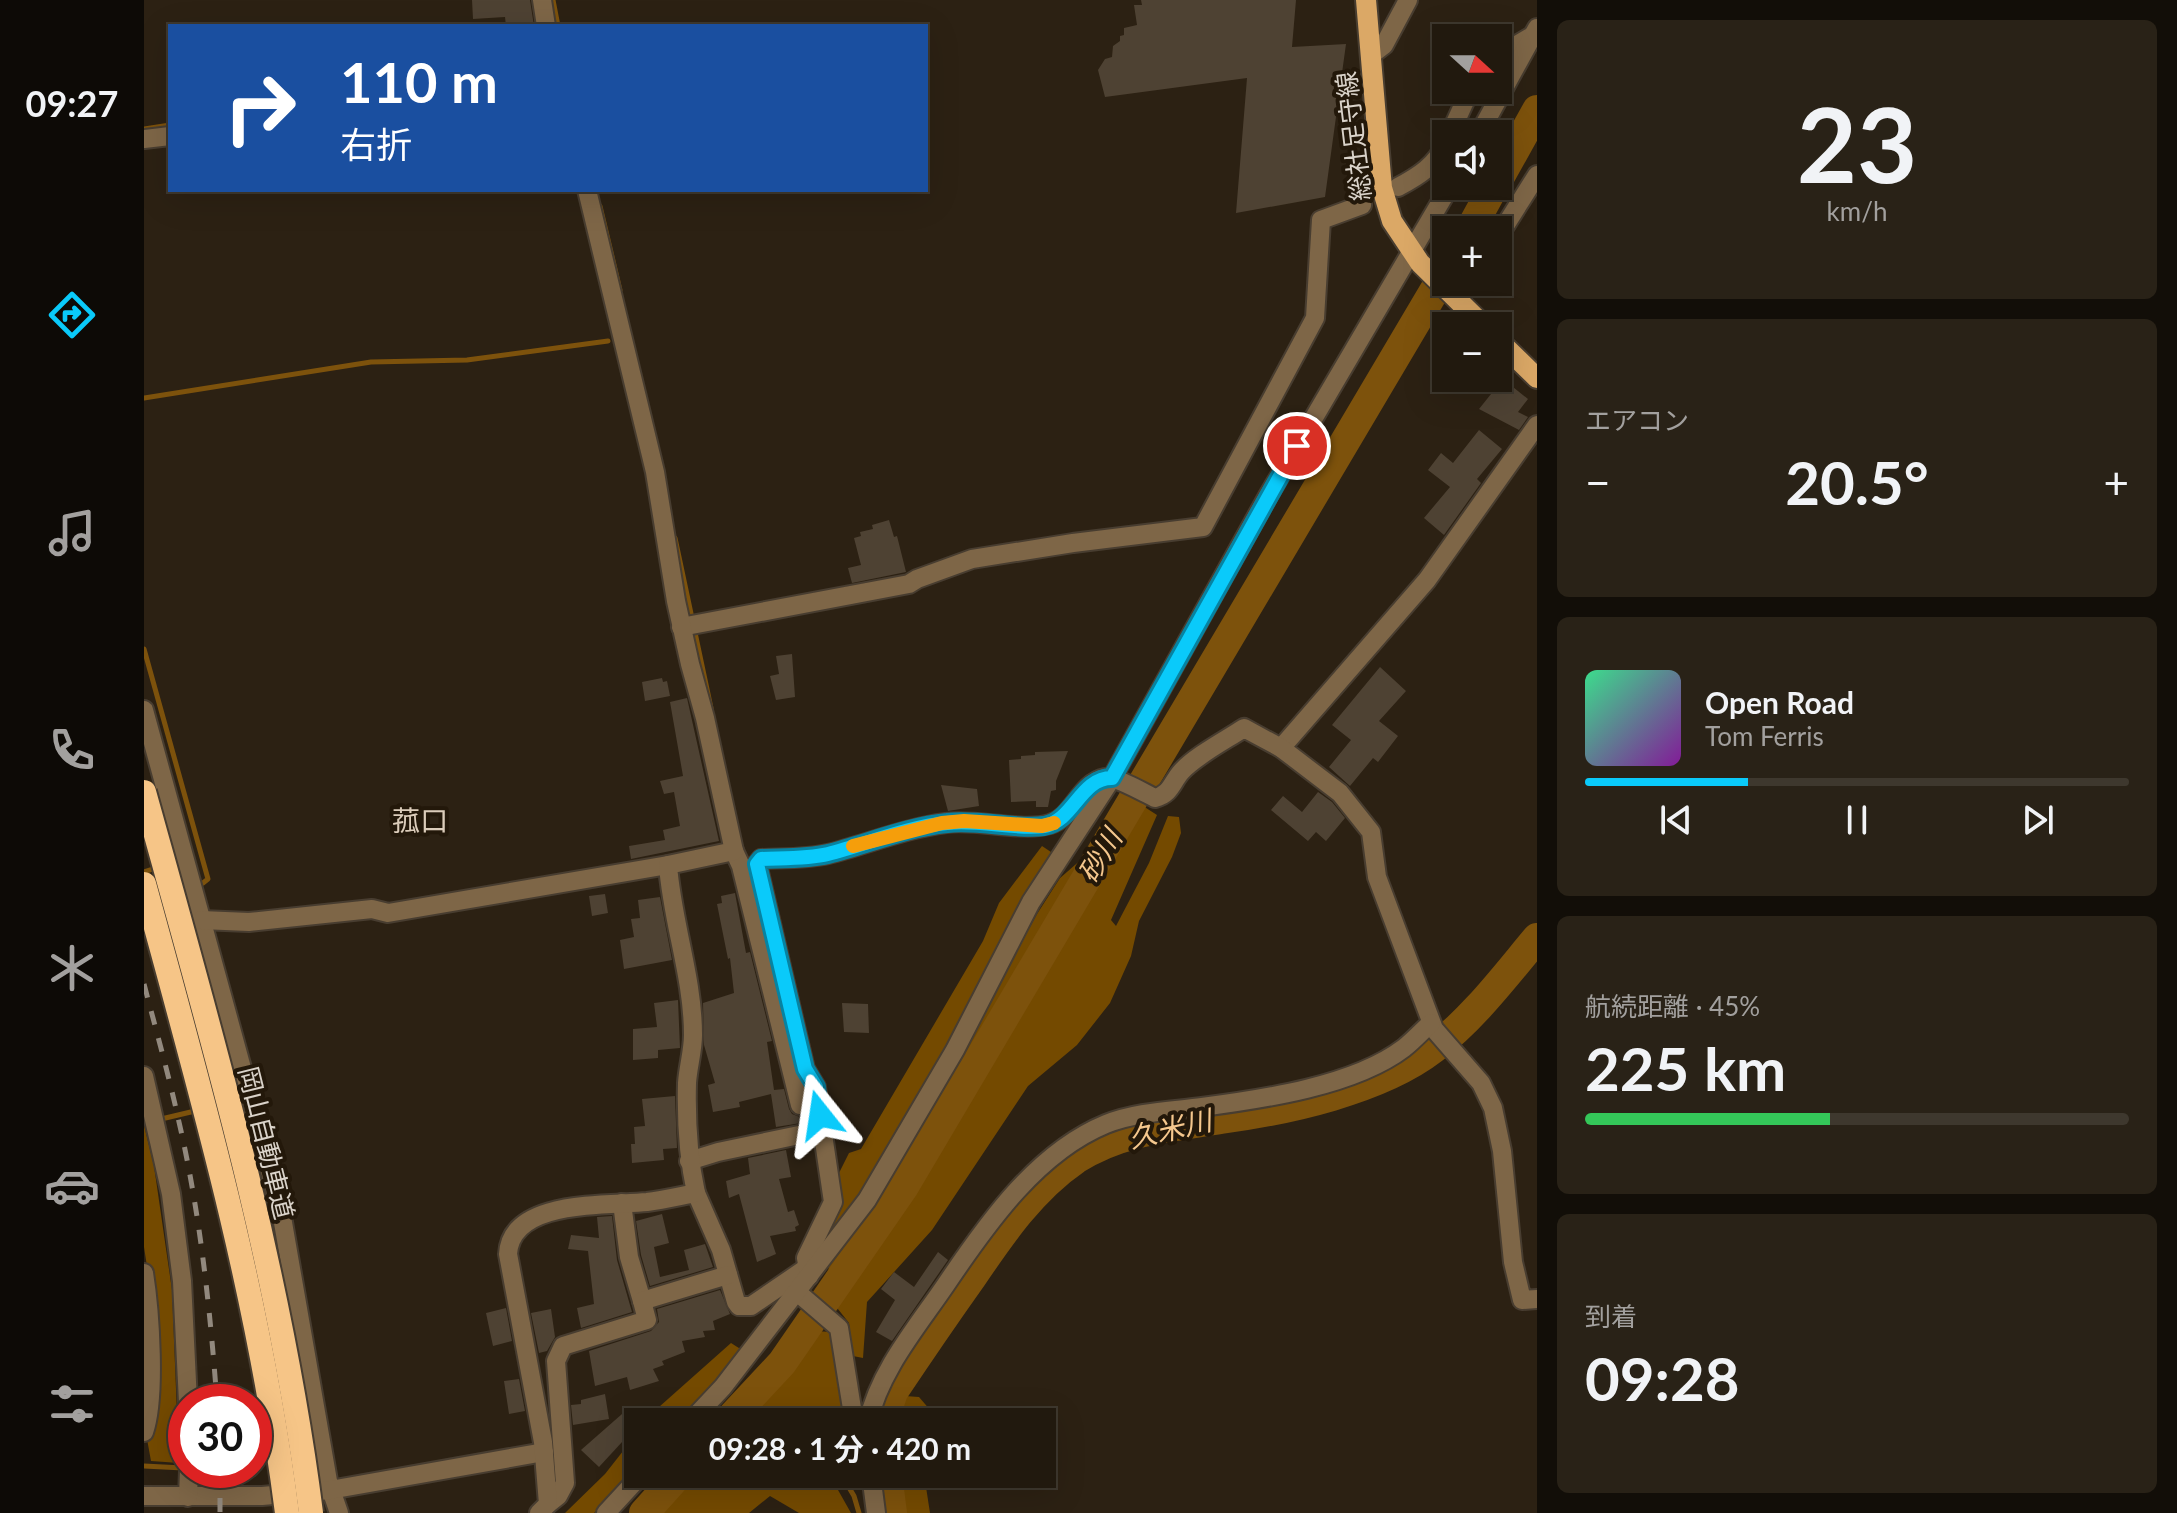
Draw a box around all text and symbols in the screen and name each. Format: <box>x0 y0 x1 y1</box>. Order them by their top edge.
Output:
north arrow <box>1432 24 1512 104</box>
map controls <box>1432 24 1512 392</box>
text: 110 m <box>340 48 498 115</box>
icon: right <box>208 56 312 160</box>
street label: 総社足守線 <box>1329 70 1377 203</box>
text: 23 <box>1797 80 1917 205</box>
text: 09:27 <box>26 81 118 125</box>
button: sound <box>1432 120 1512 200</box>
text: 右折 <box>340 122 412 166</box>
text: km/h <box>1827 195 1887 227</box>
button: + <box>1432 216 1512 296</box>
icon: directions <box>44 287 100 343</box>
button: − <box>1432 312 1512 392</box>
text: エアコン <box>1585 404 1689 436</box>
pin <box>1263 412 1331 480</box>
icon: arrive <box>1275 424 1319 468</box>
text: 20.5° <box>1785 446 1929 518</box>
text: − <box>1585 456 1611 508</box>
text: + <box>2103 456 2129 508</box>
icon: music <box>44 505 100 561</box>
text: Open Road <box>1705 684 1854 720</box>
text: Tom Ferris <box>1705 720 1824 752</box>
icon: phone <box>44 722 100 778</box>
icon: previous <box>1654 798 1698 842</box>
icon: pause <box>1835 798 1879 842</box>
icon: next <box>2016 798 2060 842</box>
district label: 菰口 <box>392 803 448 837</box>
water label: 砂川 <box>1070 820 1130 888</box>
icon: climate <box>44 940 100 996</box>
text: 航続距離 · 45% <box>1585 990 1760 1022</box>
text: 225 km <box>1585 1032 1786 1104</box>
street label: 岡山自動車道 <box>233 1063 301 1222</box>
position arrow <box>778 1073 862 1157</box>
water label: 久米川 <box>1125 1101 1217 1154</box>
icon: car <box>44 1158 100 1214</box>
text: 到着 <box>1585 1300 1637 1332</box>
text: 09:28 <box>1585 1342 1740 1414</box>
icon: filters <box>44 1376 100 1432</box>
speed limit sign: 30 <box>168 1384 272 1488</box>
text: 09:28 · 1 分 · 420 m <box>709 1430 971 1466</box>

